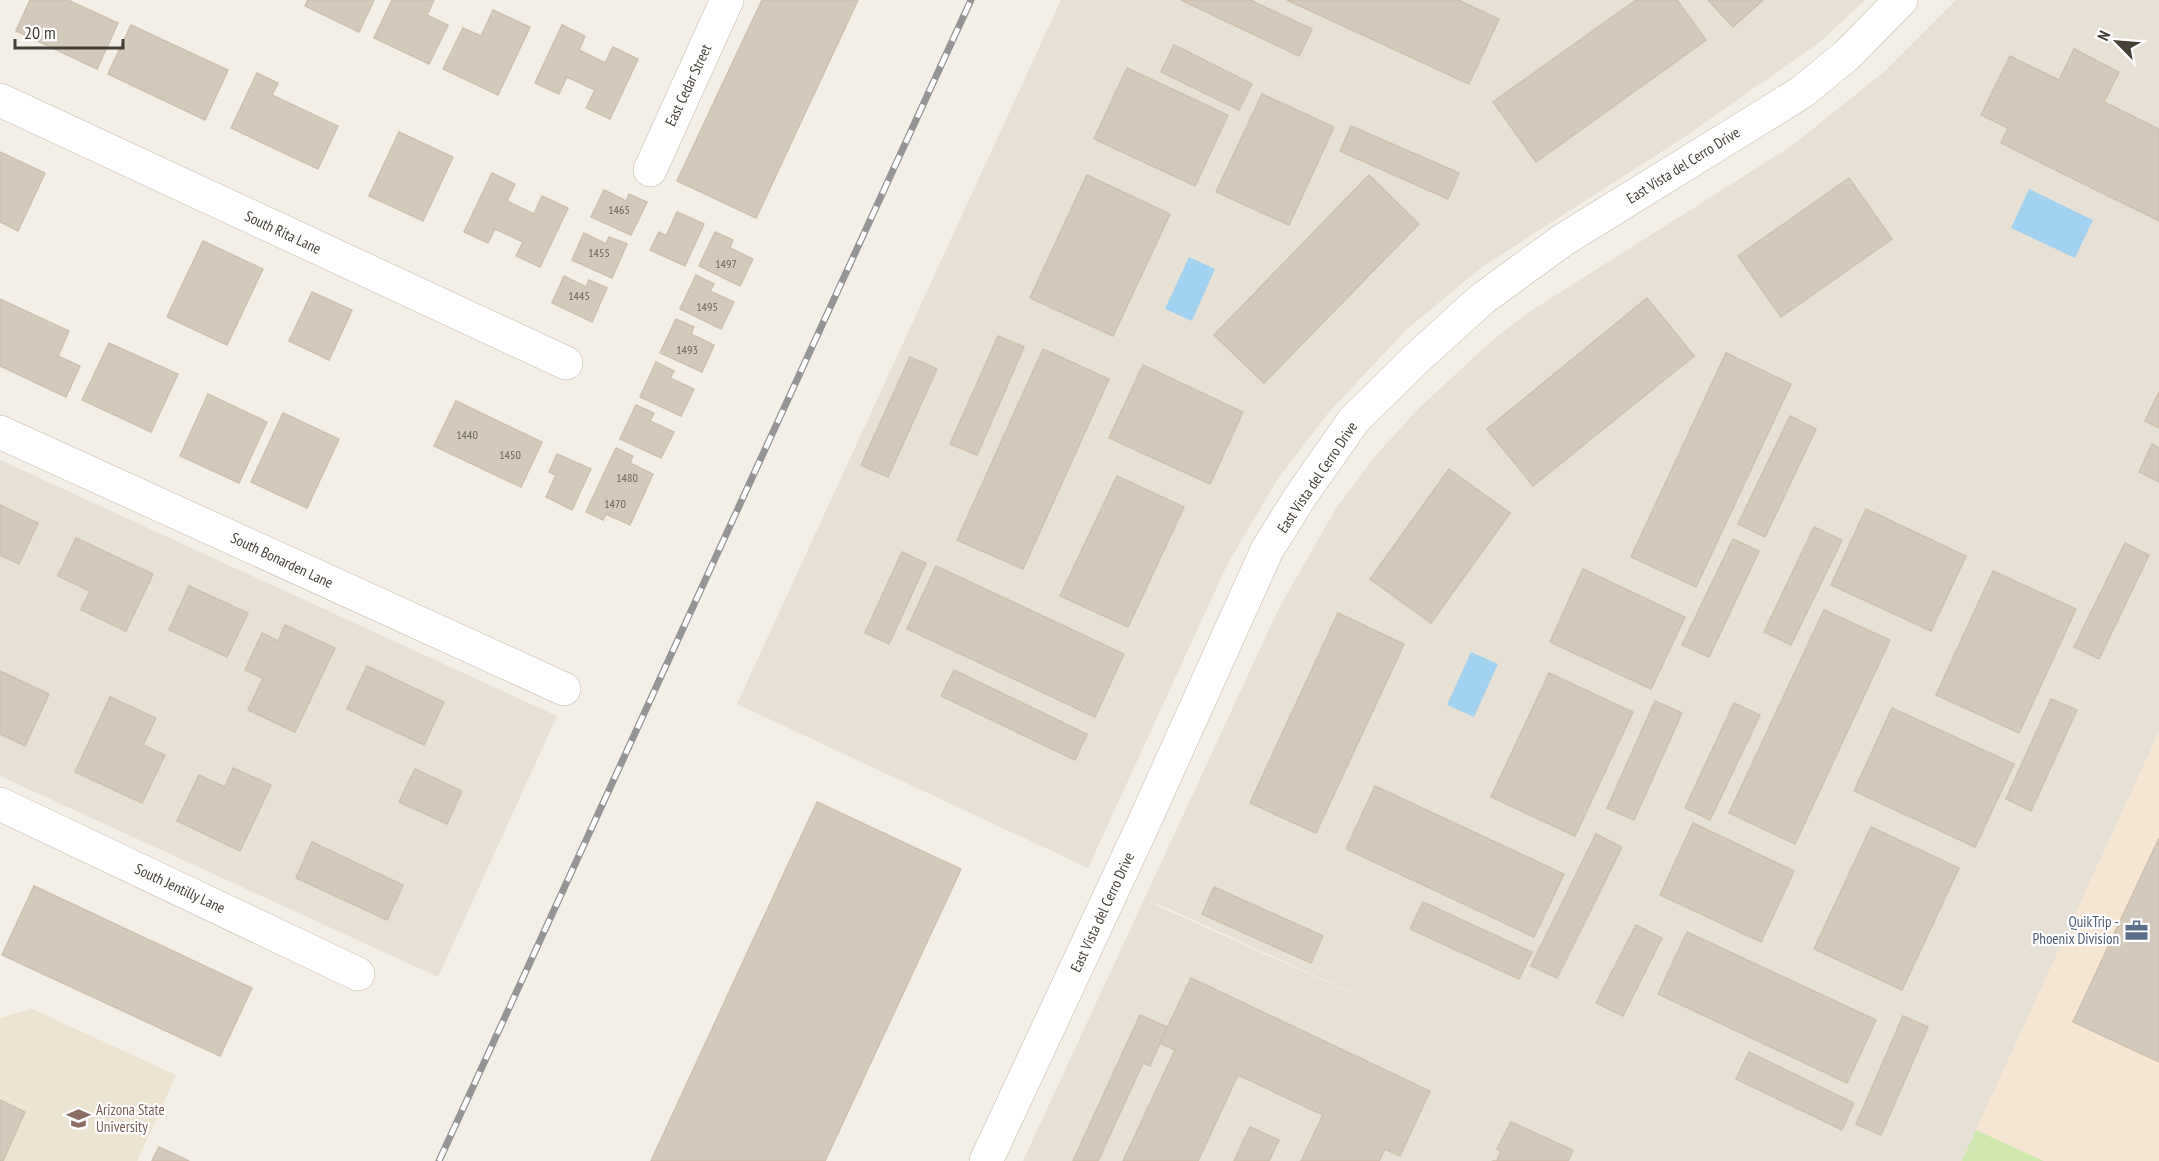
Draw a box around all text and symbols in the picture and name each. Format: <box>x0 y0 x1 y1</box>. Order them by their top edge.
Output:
scale bar <box>15 12 123 50</box>
north arrow <box>2087 12 2147 72</box>
text: 20 m <box>24 21 56 44</box>
text: N <box>2093 28 2114 44</box>
street label: East Cedar Street <box>661 41 715 129</box>
street label: East Vista del Cerro Drive <box>1623 122 1743 208</box>
house number: 1465 <box>608 202 630 217</box>
street label: South Rita Lane <box>242 206 324 258</box>
house number: 1455 <box>588 245 610 260</box>
house number: 1497 <box>715 256 737 271</box>
house number: 1445 <box>568 288 590 303</box>
house number: 1495 <box>696 299 718 314</box>
house number: 1493 <box>676 342 698 357</box>
street label: East Vista del Cerro Drive <box>1273 418 1361 536</box>
house number: 1440 <box>456 427 478 442</box>
house number: 1450 <box>499 447 521 462</box>
house number: 1480 <box>616 470 638 485</box>
house number: 1470 <box>604 496 626 511</box>
street label: South Bonarden Lane <box>228 528 336 592</box>
street label: East Vista del Cerro Drive <box>1066 849 1138 975</box>
street label: South Jentilly Lane <box>132 859 228 917</box>
place label: QuikTrip - Phoenix Division <box>2033 912 2119 948</box>
office icon: QuikTrip - Phoenix Division <box>2124 917 2150 943</box>
place label: Arizona State University <box>96 1100 165 1136</box>
school or university icon: Arizona State University <box>65 1105 91 1131</box>

